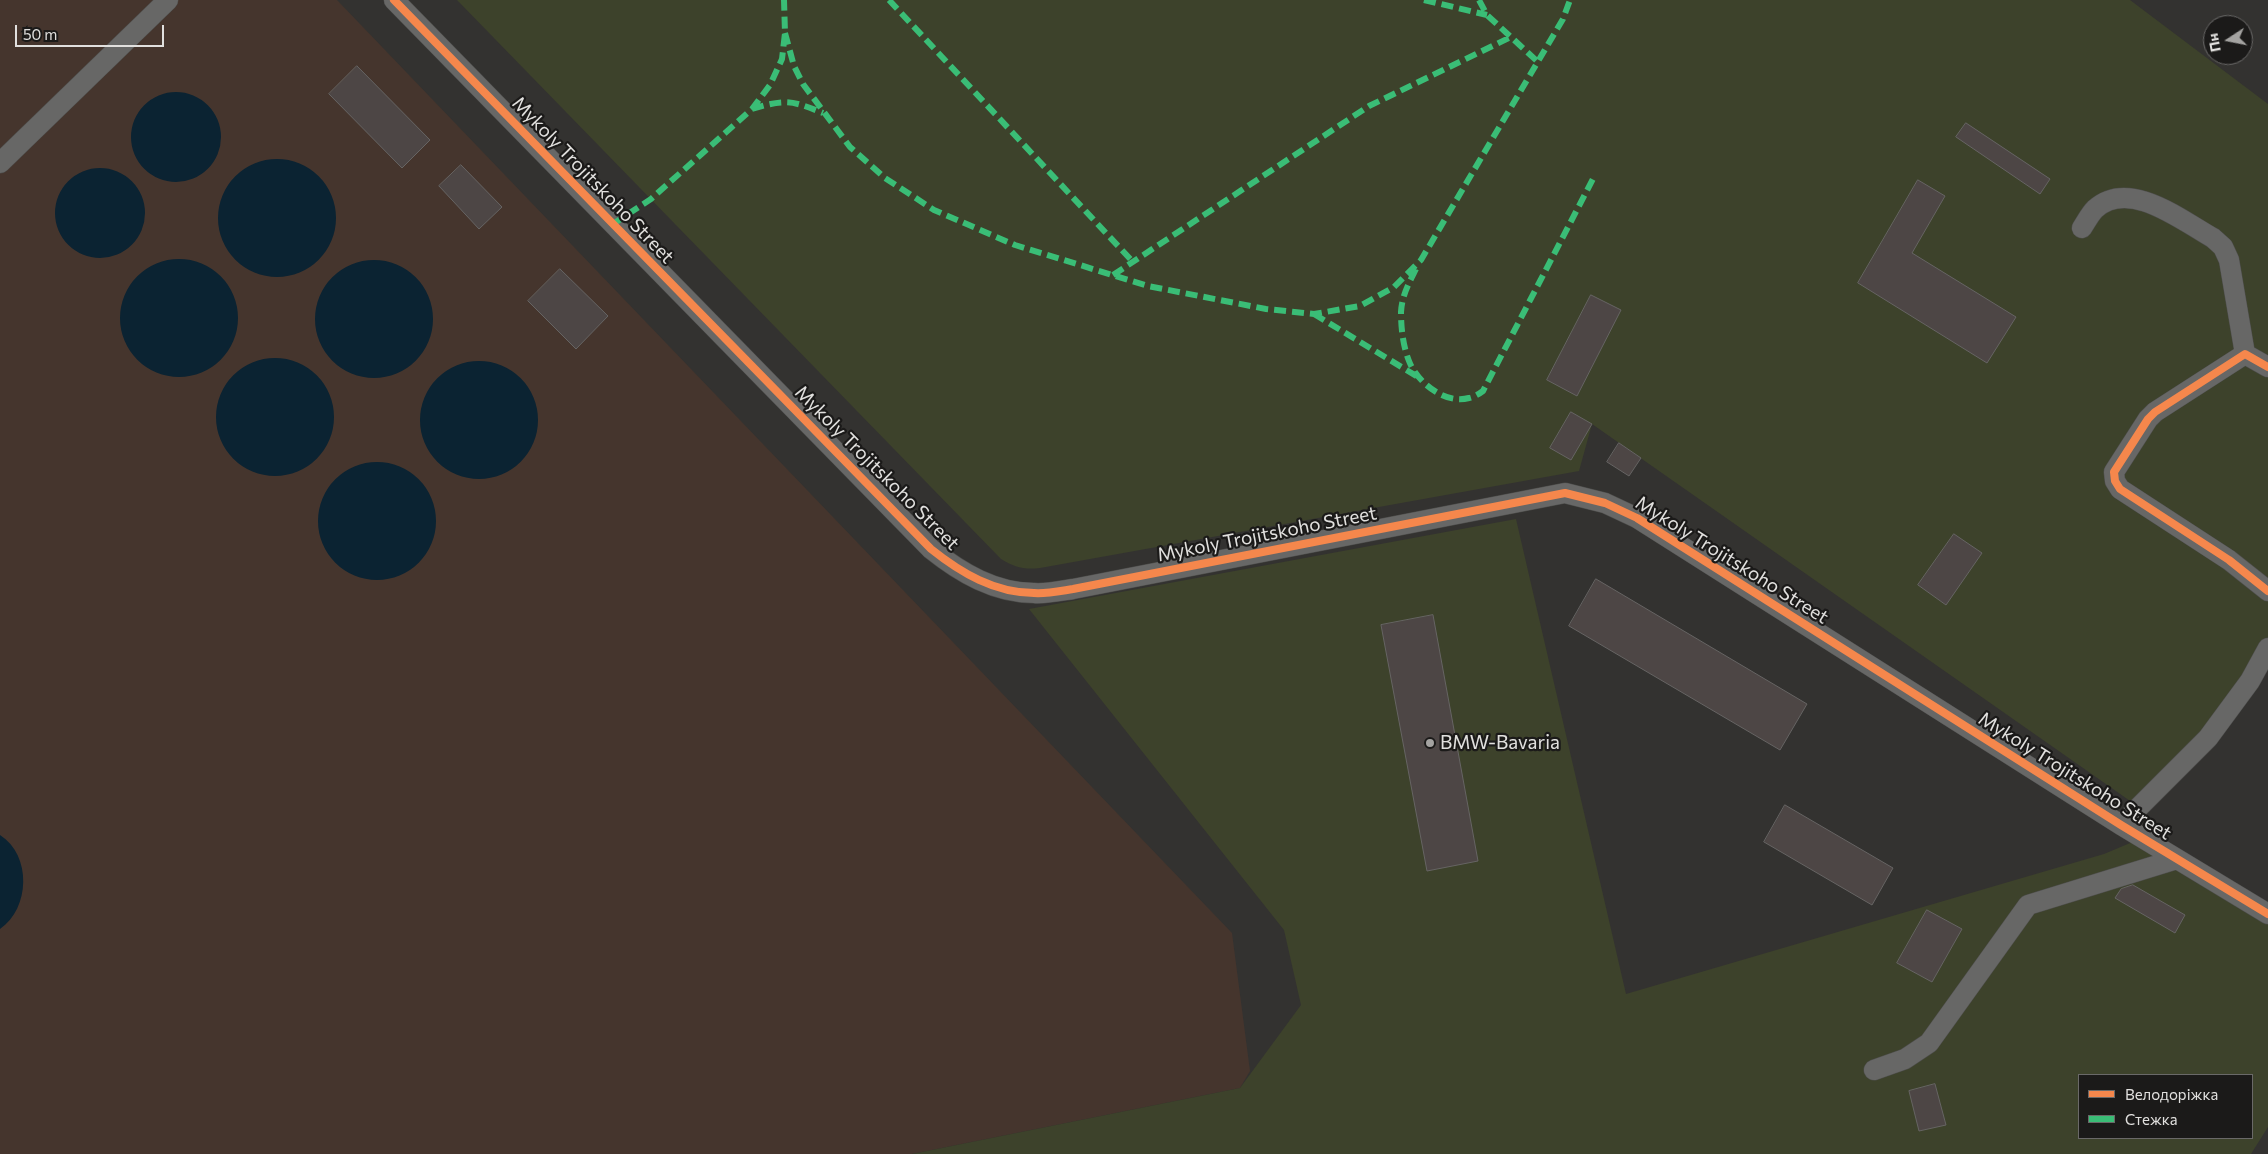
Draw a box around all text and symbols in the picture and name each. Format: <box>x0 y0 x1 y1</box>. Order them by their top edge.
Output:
scale bar <box>18 15 166 47</box>
north arrow <box>2203 15 2253 65</box>
text: 50 m <box>23 25 57 43</box>
text: Пн <box>2204 32 2224 53</box>
street label: Mykoly Trojitskoho Street <box>507 92 679 268</box>
street label: Mykoly Trojitskoho Street <box>790 381 964 555</box>
street label: Mykoly Trojitskoho Street <box>1631 491 1833 629</box>
street label: Mykoly Trojitskoho Street <box>1155 502 1379 566</box>
street label: Mykoly Trojitskoho Street <box>1974 707 2176 845</box>
place label: BMW-Bavaria <box>1440 732 1560 754</box>
marker: BMW-Bavaria <box>1424 737 1436 749</box>
legend <box>2078 1074 2253 1139</box>
text: Велодоріжка <box>2125 1085 2218 1103</box>
text: Стежка <box>2125 1110 2178 1128</box>

